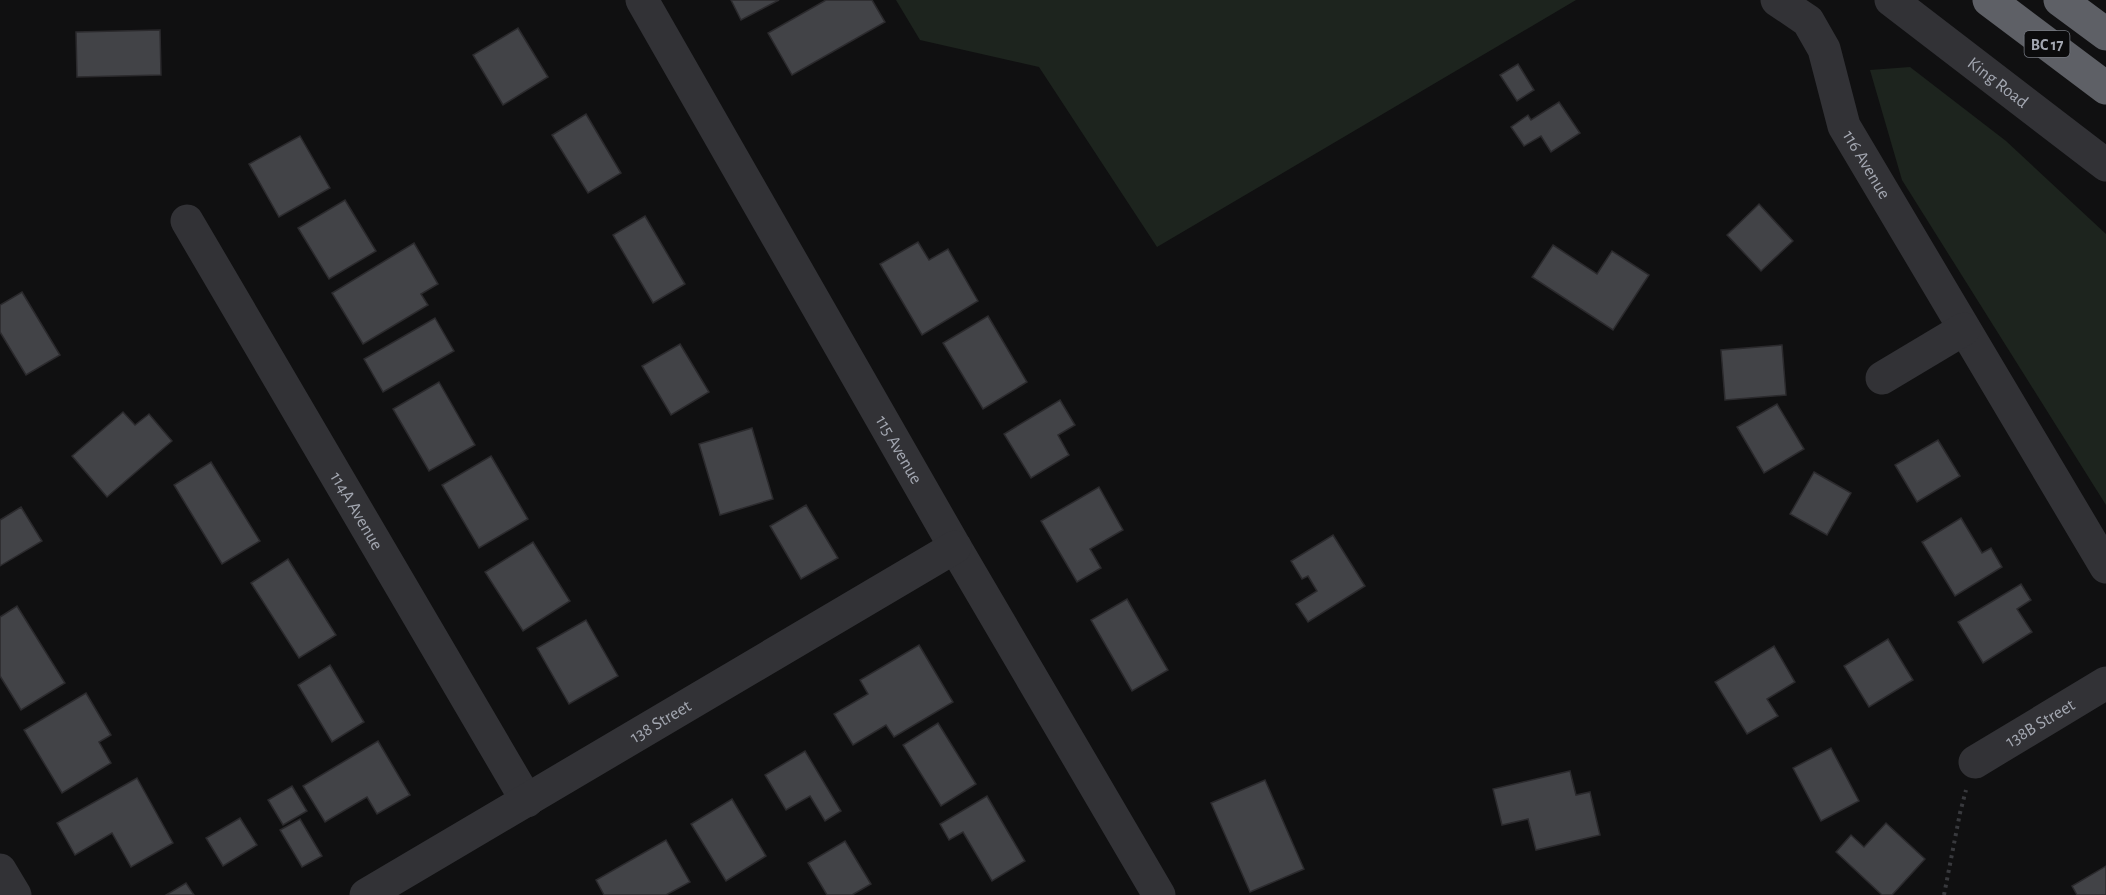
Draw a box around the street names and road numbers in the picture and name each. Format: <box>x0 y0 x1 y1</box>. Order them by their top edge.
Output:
road number: BC 17 <box>2024 31 2070 57</box>
street label: King Road <box>1964 54 2031 112</box>
street label: 116 Avenue <box>1839 128 1893 202</box>
street label: 115 Avenue <box>872 413 925 487</box>
street label: 114A Avenue <box>326 469 386 553</box>
street label: 138B Street <box>2003 696 2079 751</box>
street label: 138 Street <box>627 697 695 747</box>

